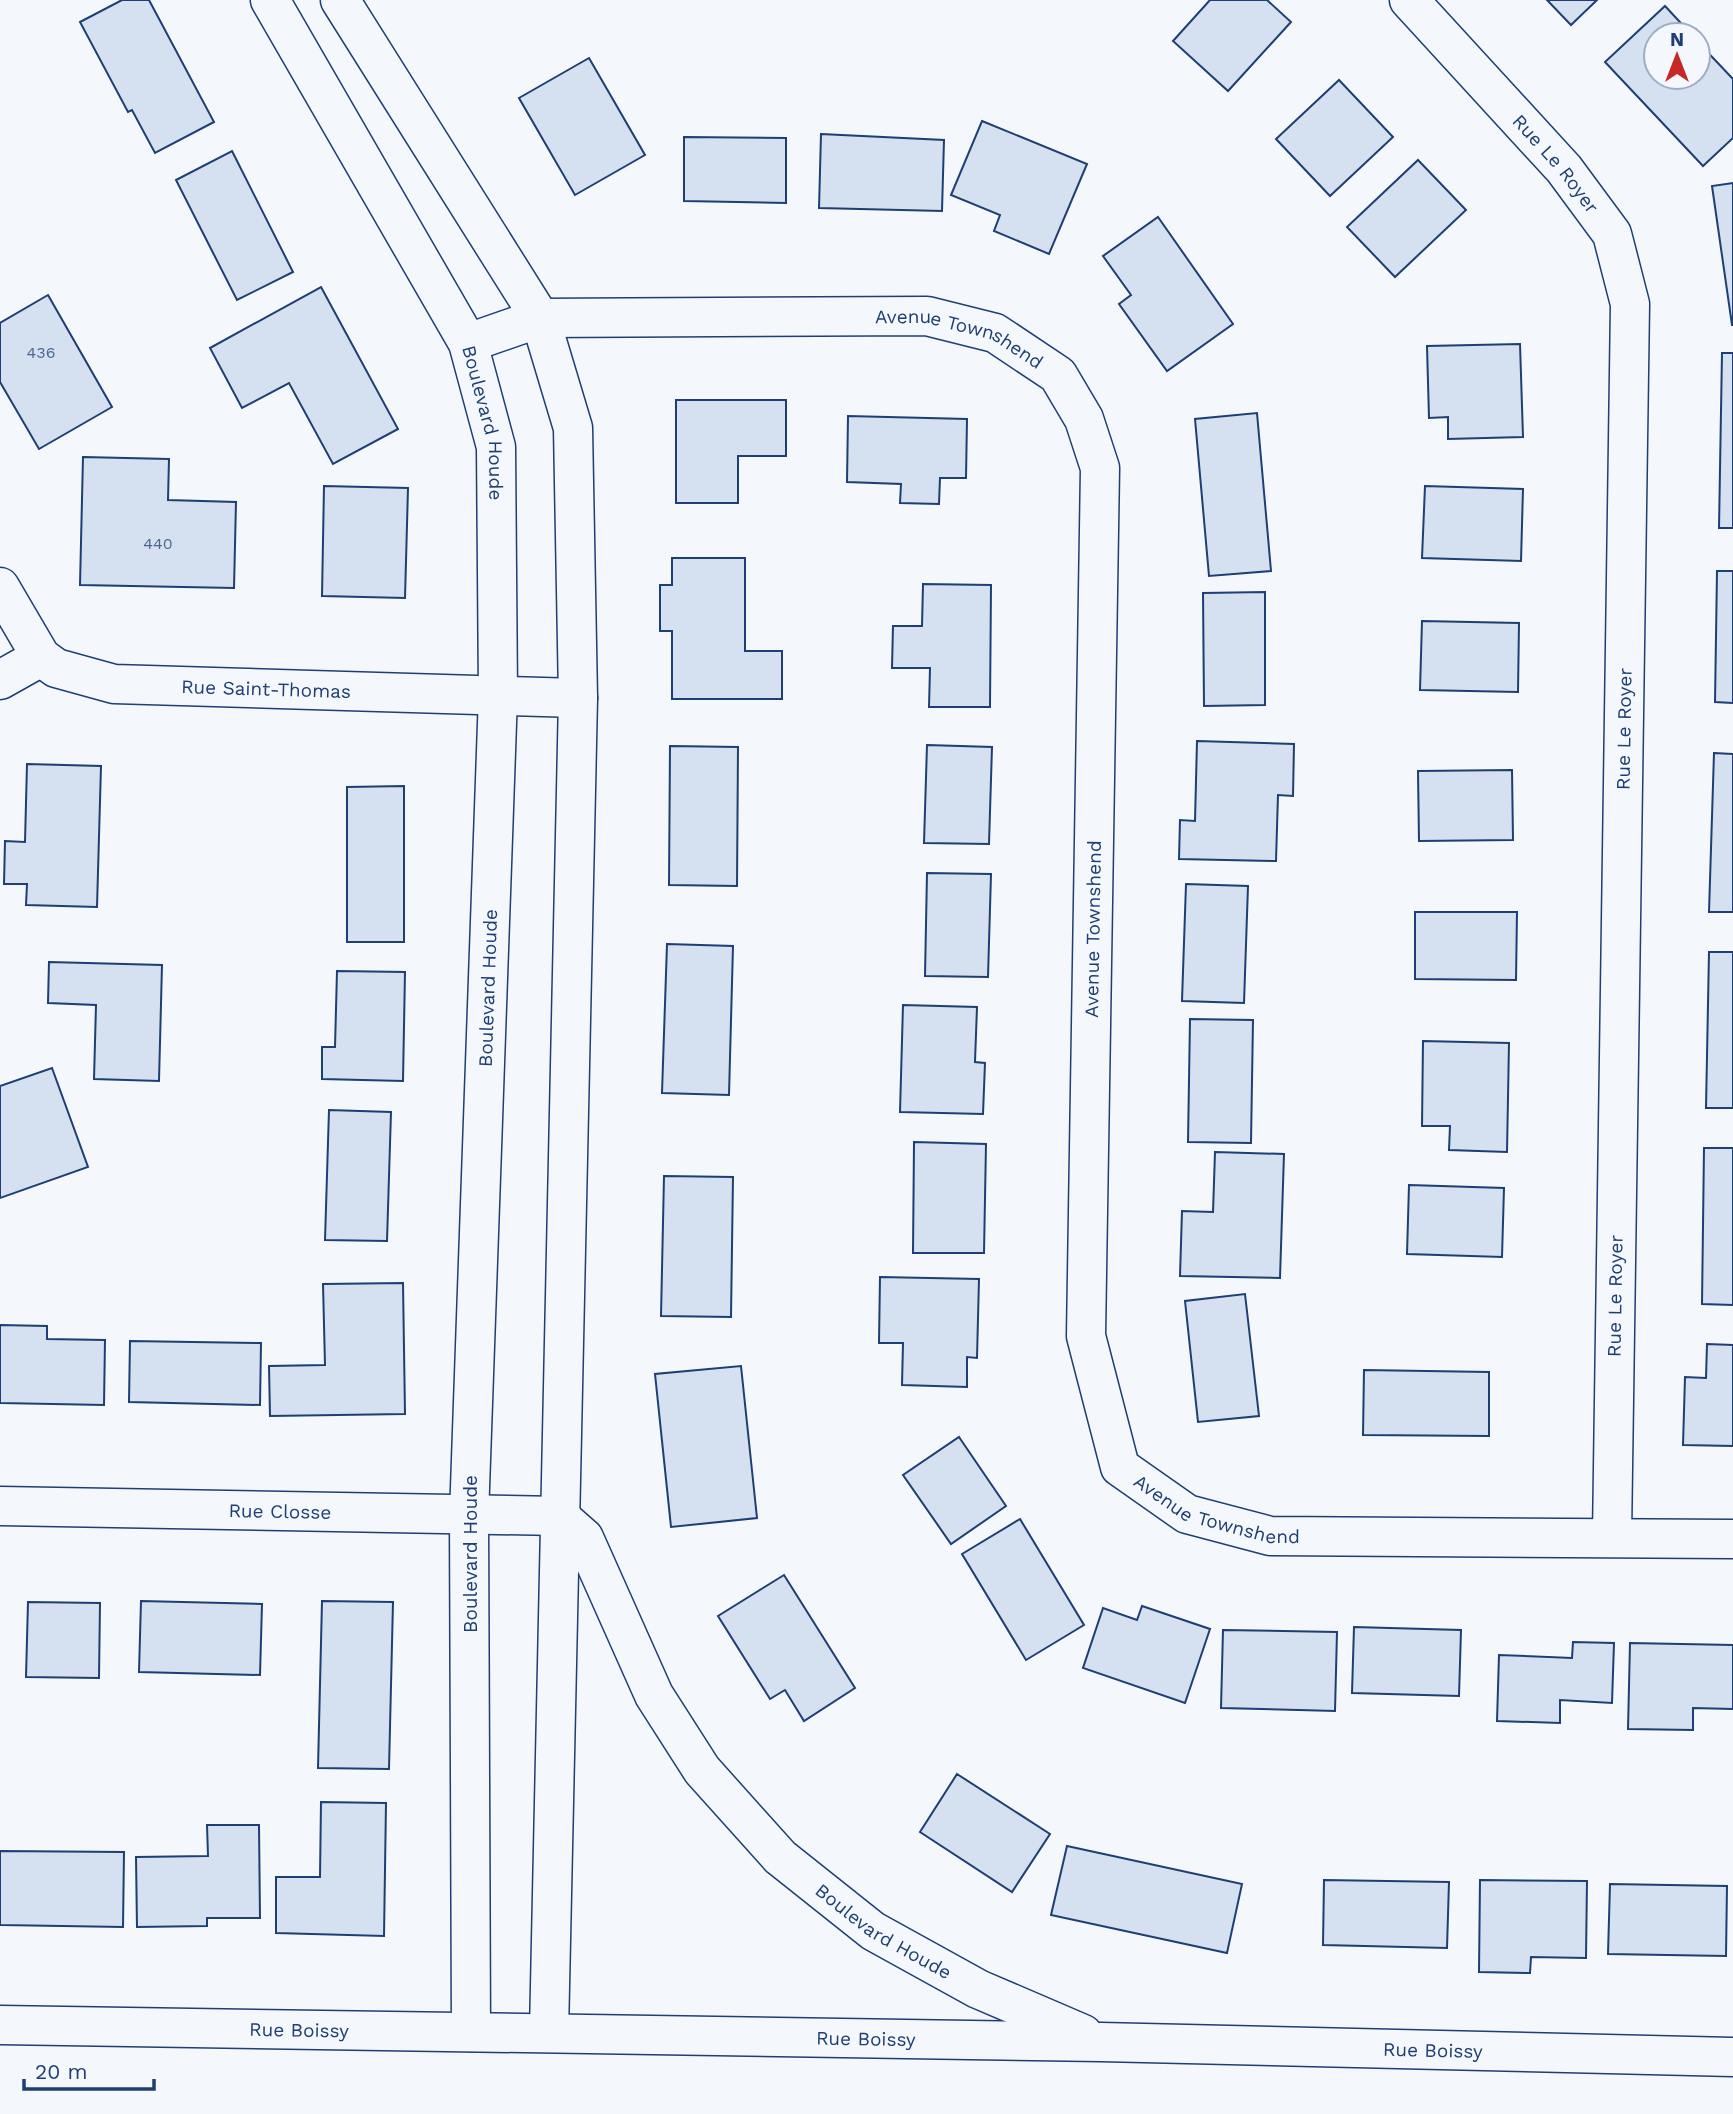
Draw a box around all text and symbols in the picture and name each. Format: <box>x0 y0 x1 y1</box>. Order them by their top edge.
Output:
north arrow <box>1642 21 1712 91</box>
text: N <box>1670 28 1684 51</box>
street label: Rue Le Royer <box>1508 109 1604 218</box>
street label: Avenue Townshend <box>875 304 1048 373</box>
house number: 436 <box>27 343 55 362</box>
street label: Boulevard Houde <box>458 343 508 500</box>
house number: 440 <box>143 534 173 553</box>
street label: Rue Le Royer <box>1611 668 1637 790</box>
street label: Rue Saint-Thomas <box>181 675 351 703</box>
street label: Avenue Townshend <box>1080 840 1106 1018</box>
street label: Boulevard Houde <box>474 909 502 1067</box>
street label: Rue Le Royer <box>1602 1235 1628 1357</box>
street label: Avenue Townshend <box>1130 1469 1300 1548</box>
street label: Boulevard Houde <box>459 1475 482 1633</box>
street label: Rue Closse <box>228 1499 332 1523</box>
street label: Boulevard Houde <box>811 1878 956 1984</box>
street label: Rue Boissy <box>249 2017 349 2042</box>
street label: Rue Boissy <box>816 2026 916 2051</box>
street label: Rue Boissy <box>1383 2037 1483 2063</box>
scale bar <box>24 2048 154 2092</box>
text: 20 m <box>35 2059 87 2084</box>

